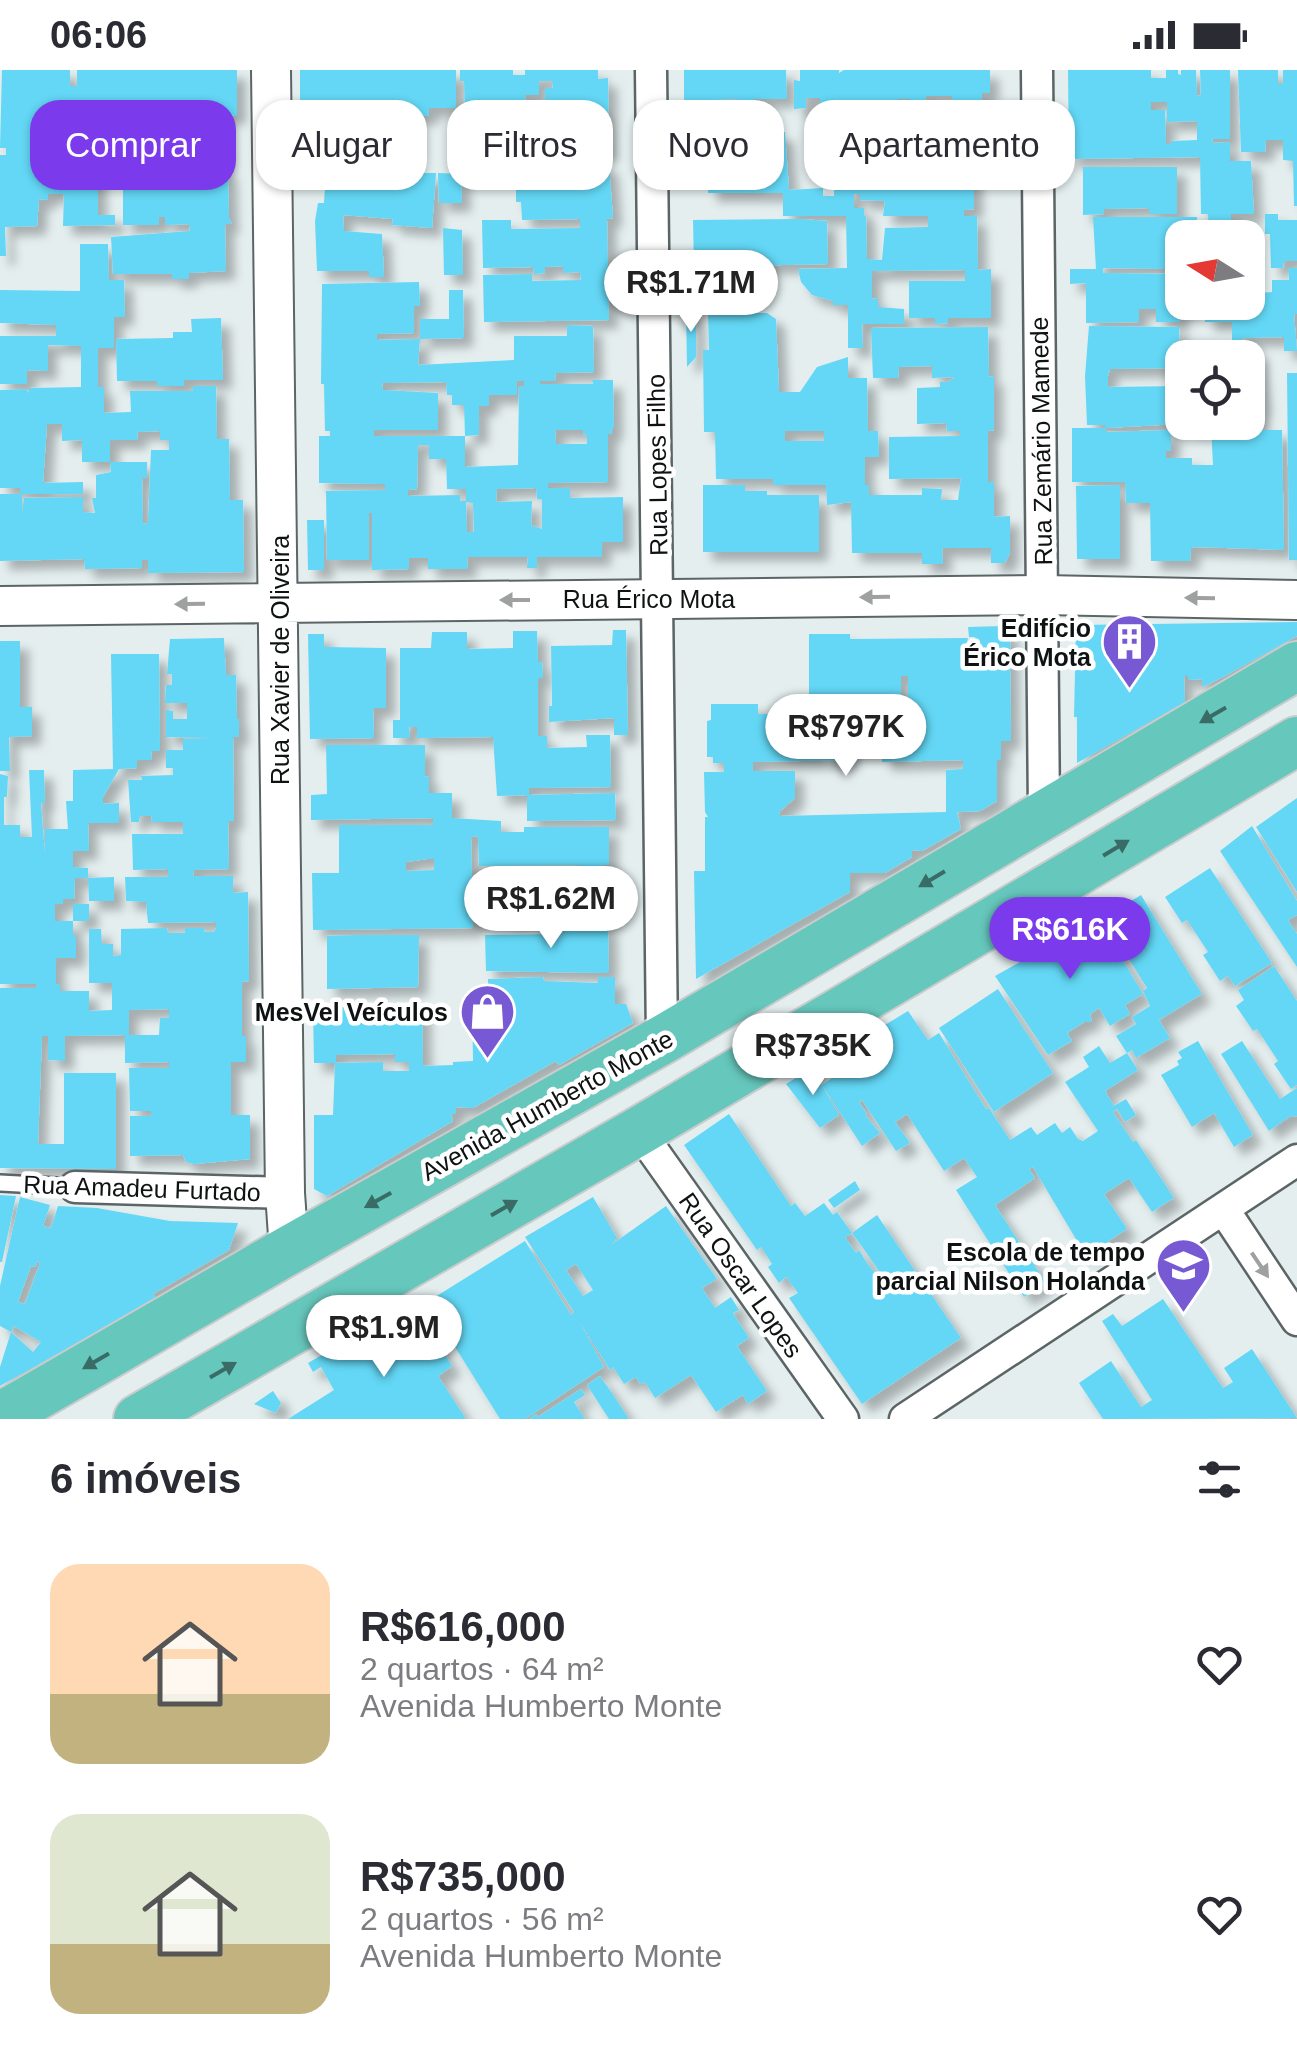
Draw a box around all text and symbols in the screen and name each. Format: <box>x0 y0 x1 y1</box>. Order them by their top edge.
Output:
text: 06:06 <box>50 14 147 56</box>
chip: Comprar <box>30 100 236 190</box>
chip: Alugar <box>256 100 427 190</box>
chip: Filtros <box>447 100 613 190</box>
chip: Novo <box>633 100 784 190</box>
chip: Apartamento <box>804 100 1075 190</box>
north arrow <box>1165 220 1265 320</box>
map controls <box>1165 220 1265 440</box>
pin: R$1.71M <box>599 250 783 335</box>
text: R$1.71M <box>626 264 756 300</box>
street label: Rua Zemário Mamede <box>1025 316 1057 566</box>
button: locate <box>1165 340 1265 440</box>
street label: Rua Lopes Filho <box>641 374 673 556</box>
street label: Rua Xavier de Oliveira <box>266 535 294 785</box>
street label: Rua Érico Mota <box>563 585 735 613</box>
one-way arrow <box>858 589 890 605</box>
one-way arrow <box>1183 590 1215 606</box>
one-way arrow <box>498 592 530 608</box>
one-way arrow <box>173 596 205 612</box>
building icon: Edifício Érico Mota <box>1100 612 1160 691</box>
place label: Edifício Érico Mota <box>963 614 1092 671</box>
pin: R$797K <box>765 694 927 779</box>
one-way arrow <box>1199 706 1227 723</box>
text: R$797K <box>787 708 905 744</box>
one-way arrow <box>1102 840 1130 857</box>
pin: R$1.62M <box>459 866 643 951</box>
one-way arrow <box>918 870 946 887</box>
text: R$1.62M <box>486 880 616 916</box>
pin: R$616K <box>989 897 1151 982</box>
text: R$616K <box>1011 911 1129 947</box>
shop icon: MesVel Veículos <box>457 982 517 1061</box>
place label: MesVel Veículos <box>255 998 448 1026</box>
pin: R$735K <box>732 1013 894 1098</box>
street label: Avenida Humberto Monte <box>416 1024 678 1186</box>
text: R$735K <box>754 1027 872 1063</box>
street label: Rua Amadeu Furtado <box>23 1170 261 1206</box>
street label: Rua Oscar Lopes <box>674 1187 808 1363</box>
one-way arrow <box>364 1191 393 1208</box>
one-way arrow <box>490 1200 519 1217</box>
school or university icon: Escola de tempo parcial Nilson Holanda <box>1154 1236 1214 1315</box>
place label: Escola de tempo parcial Nilson Holanda <box>875 1238 1146 1295</box>
one-way arrow <box>1251 1252 1269 1279</box>
pin: R$1.9M <box>303 1295 465 1380</box>
text: R$1.9M <box>328 1309 440 1345</box>
one-way arrow <box>82 1352 110 1370</box>
one-way arrow <box>209 1362 237 1379</box>
icon: filters <box>1192 1452 1247 1507</box>
text: 6 imóveis <box>50 1455 241 1502</box>
text: R$616,000 <box>360 1603 566 1650</box>
icon: home <box>130 1604 250 1724</box>
icon: heart <box>1192 1637 1247 1692</box>
text: 2 quartos · 64 m² <box>360 1651 604 1687</box>
text: Avenida Humberto Monte <box>360 1688 722 1724</box>
text: R$735,000 <box>360 1853 566 1900</box>
icon: home <box>130 1854 250 1974</box>
icon: heart <box>1192 1887 1247 1942</box>
text: 2 quartos · 56 m² <box>360 1901 604 1937</box>
text: Avenida Humberto Monte <box>360 1938 722 1974</box>

